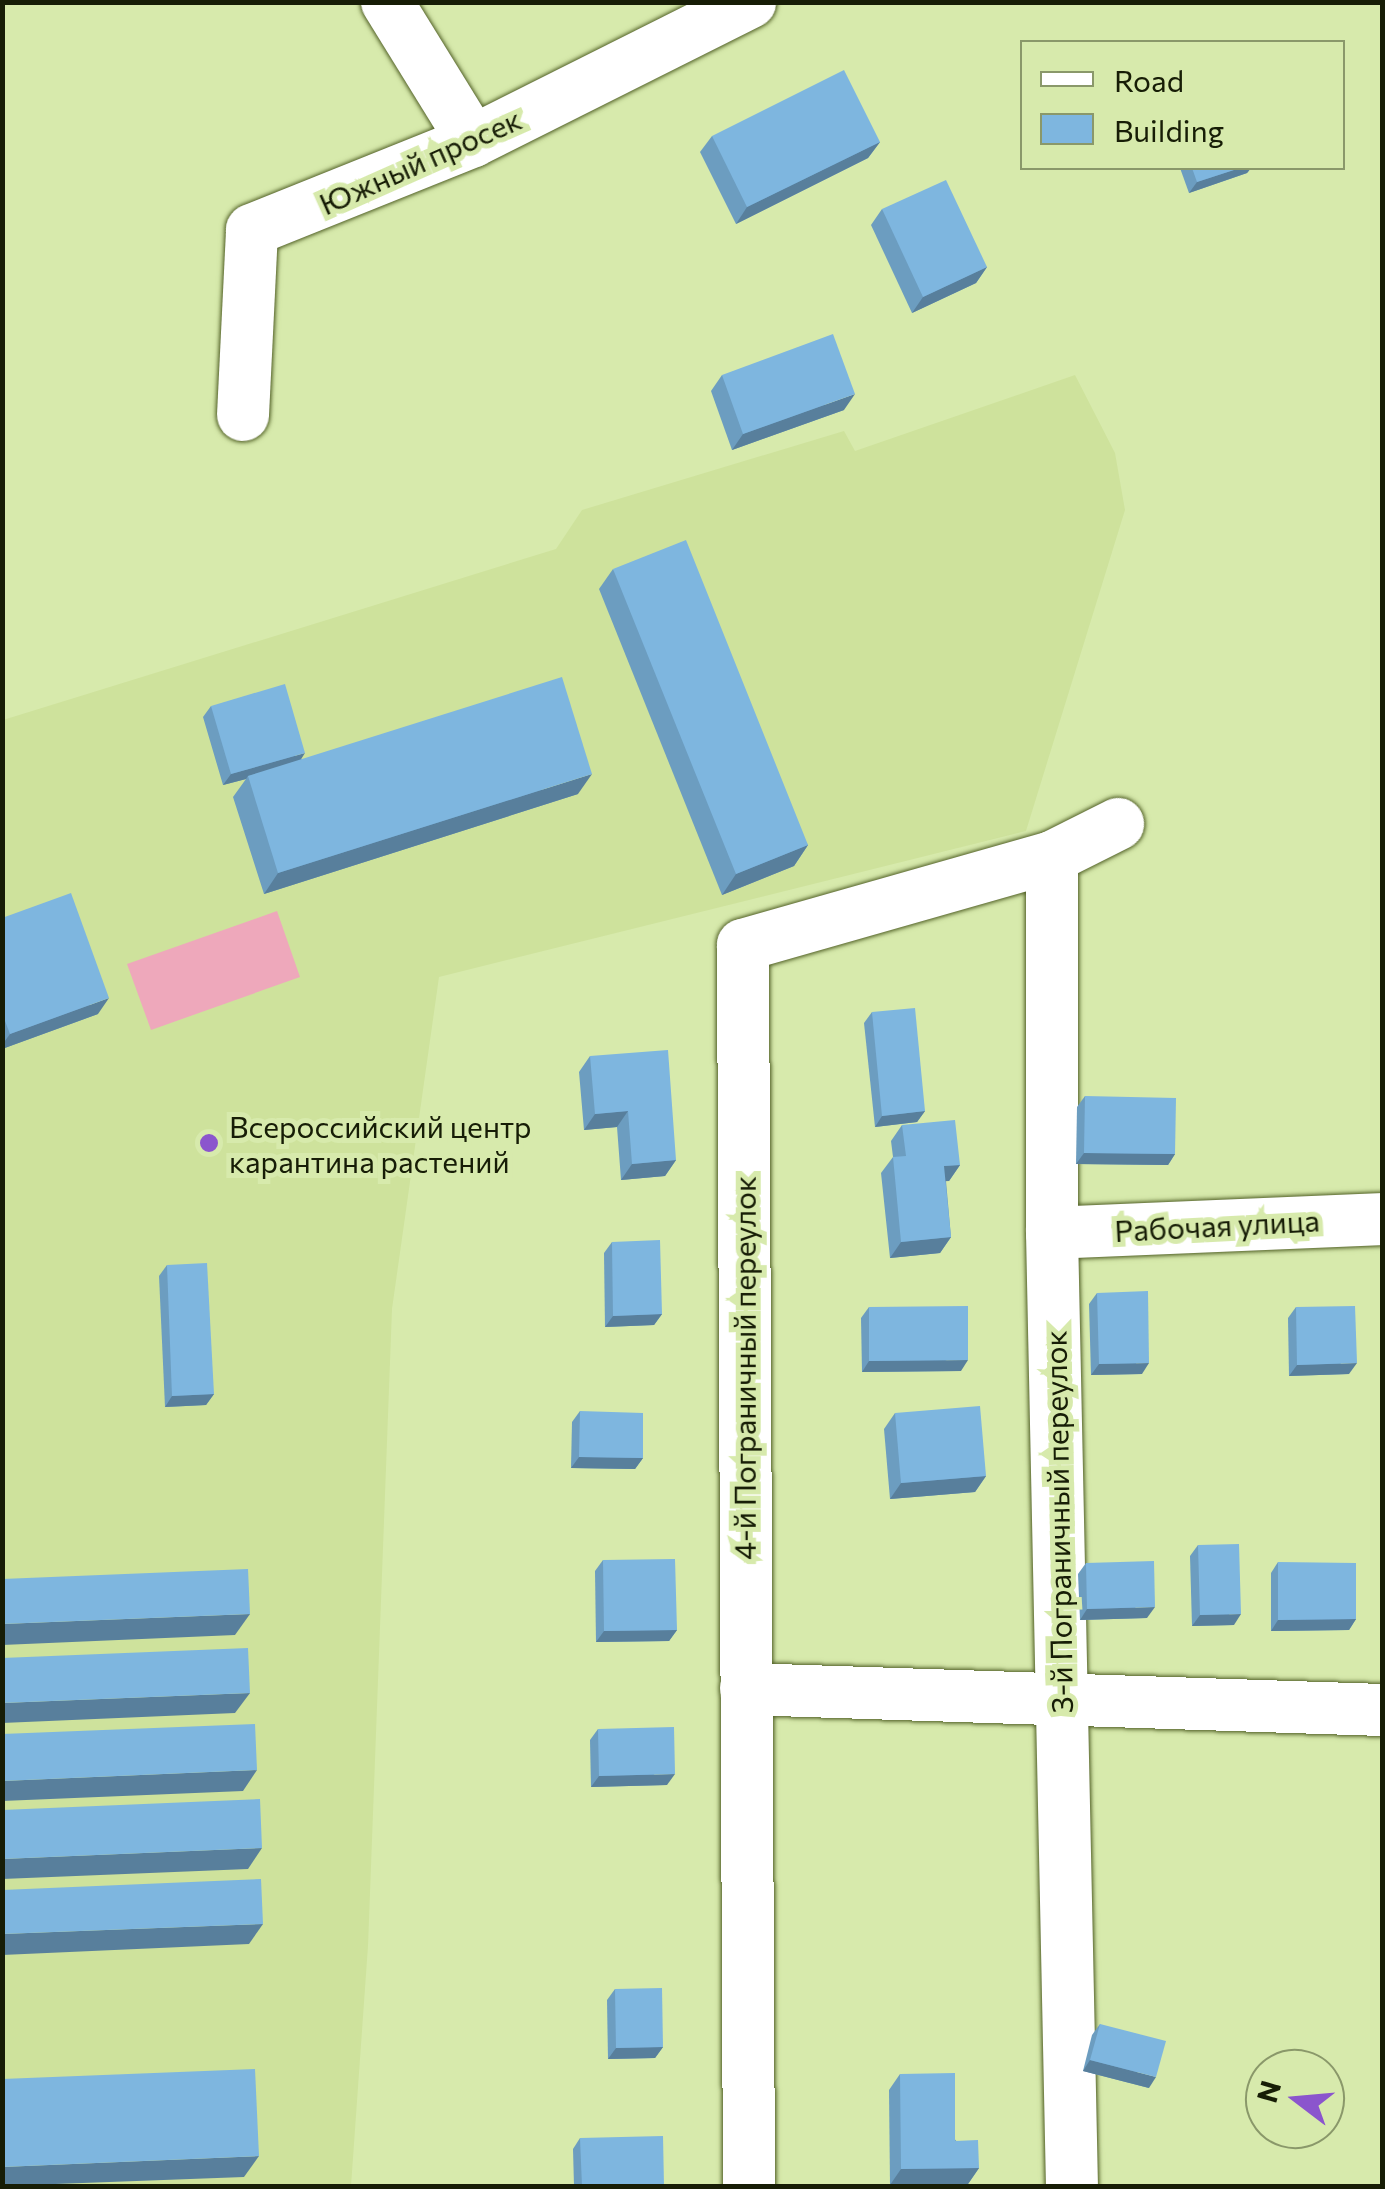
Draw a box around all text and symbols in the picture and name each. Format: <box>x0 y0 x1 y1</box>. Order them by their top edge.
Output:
legend <box>1020 40 1345 170</box>
text: Road <box>1114 61 1184 98</box>
street label: Южный просек <box>313 100 527 222</box>
text: Building <box>1114 111 1224 148</box>
place label: Всероссийский центр карантина растений <box>229 1108 532 1178</box>
marker: Всероссийский центр карантина растений <box>198 1132 220 1154</box>
street label: 4-й Пограничный переулок <box>726 1176 762 1560</box>
street label: Рабочая улица <box>1113 1202 1321 1248</box>
street label: 3-й Пограничный переулок <box>1037 1330 1079 1714</box>
north arrow <box>1245 2049 1345 2149</box>
text: N <box>1249 2077 1287 2106</box>

